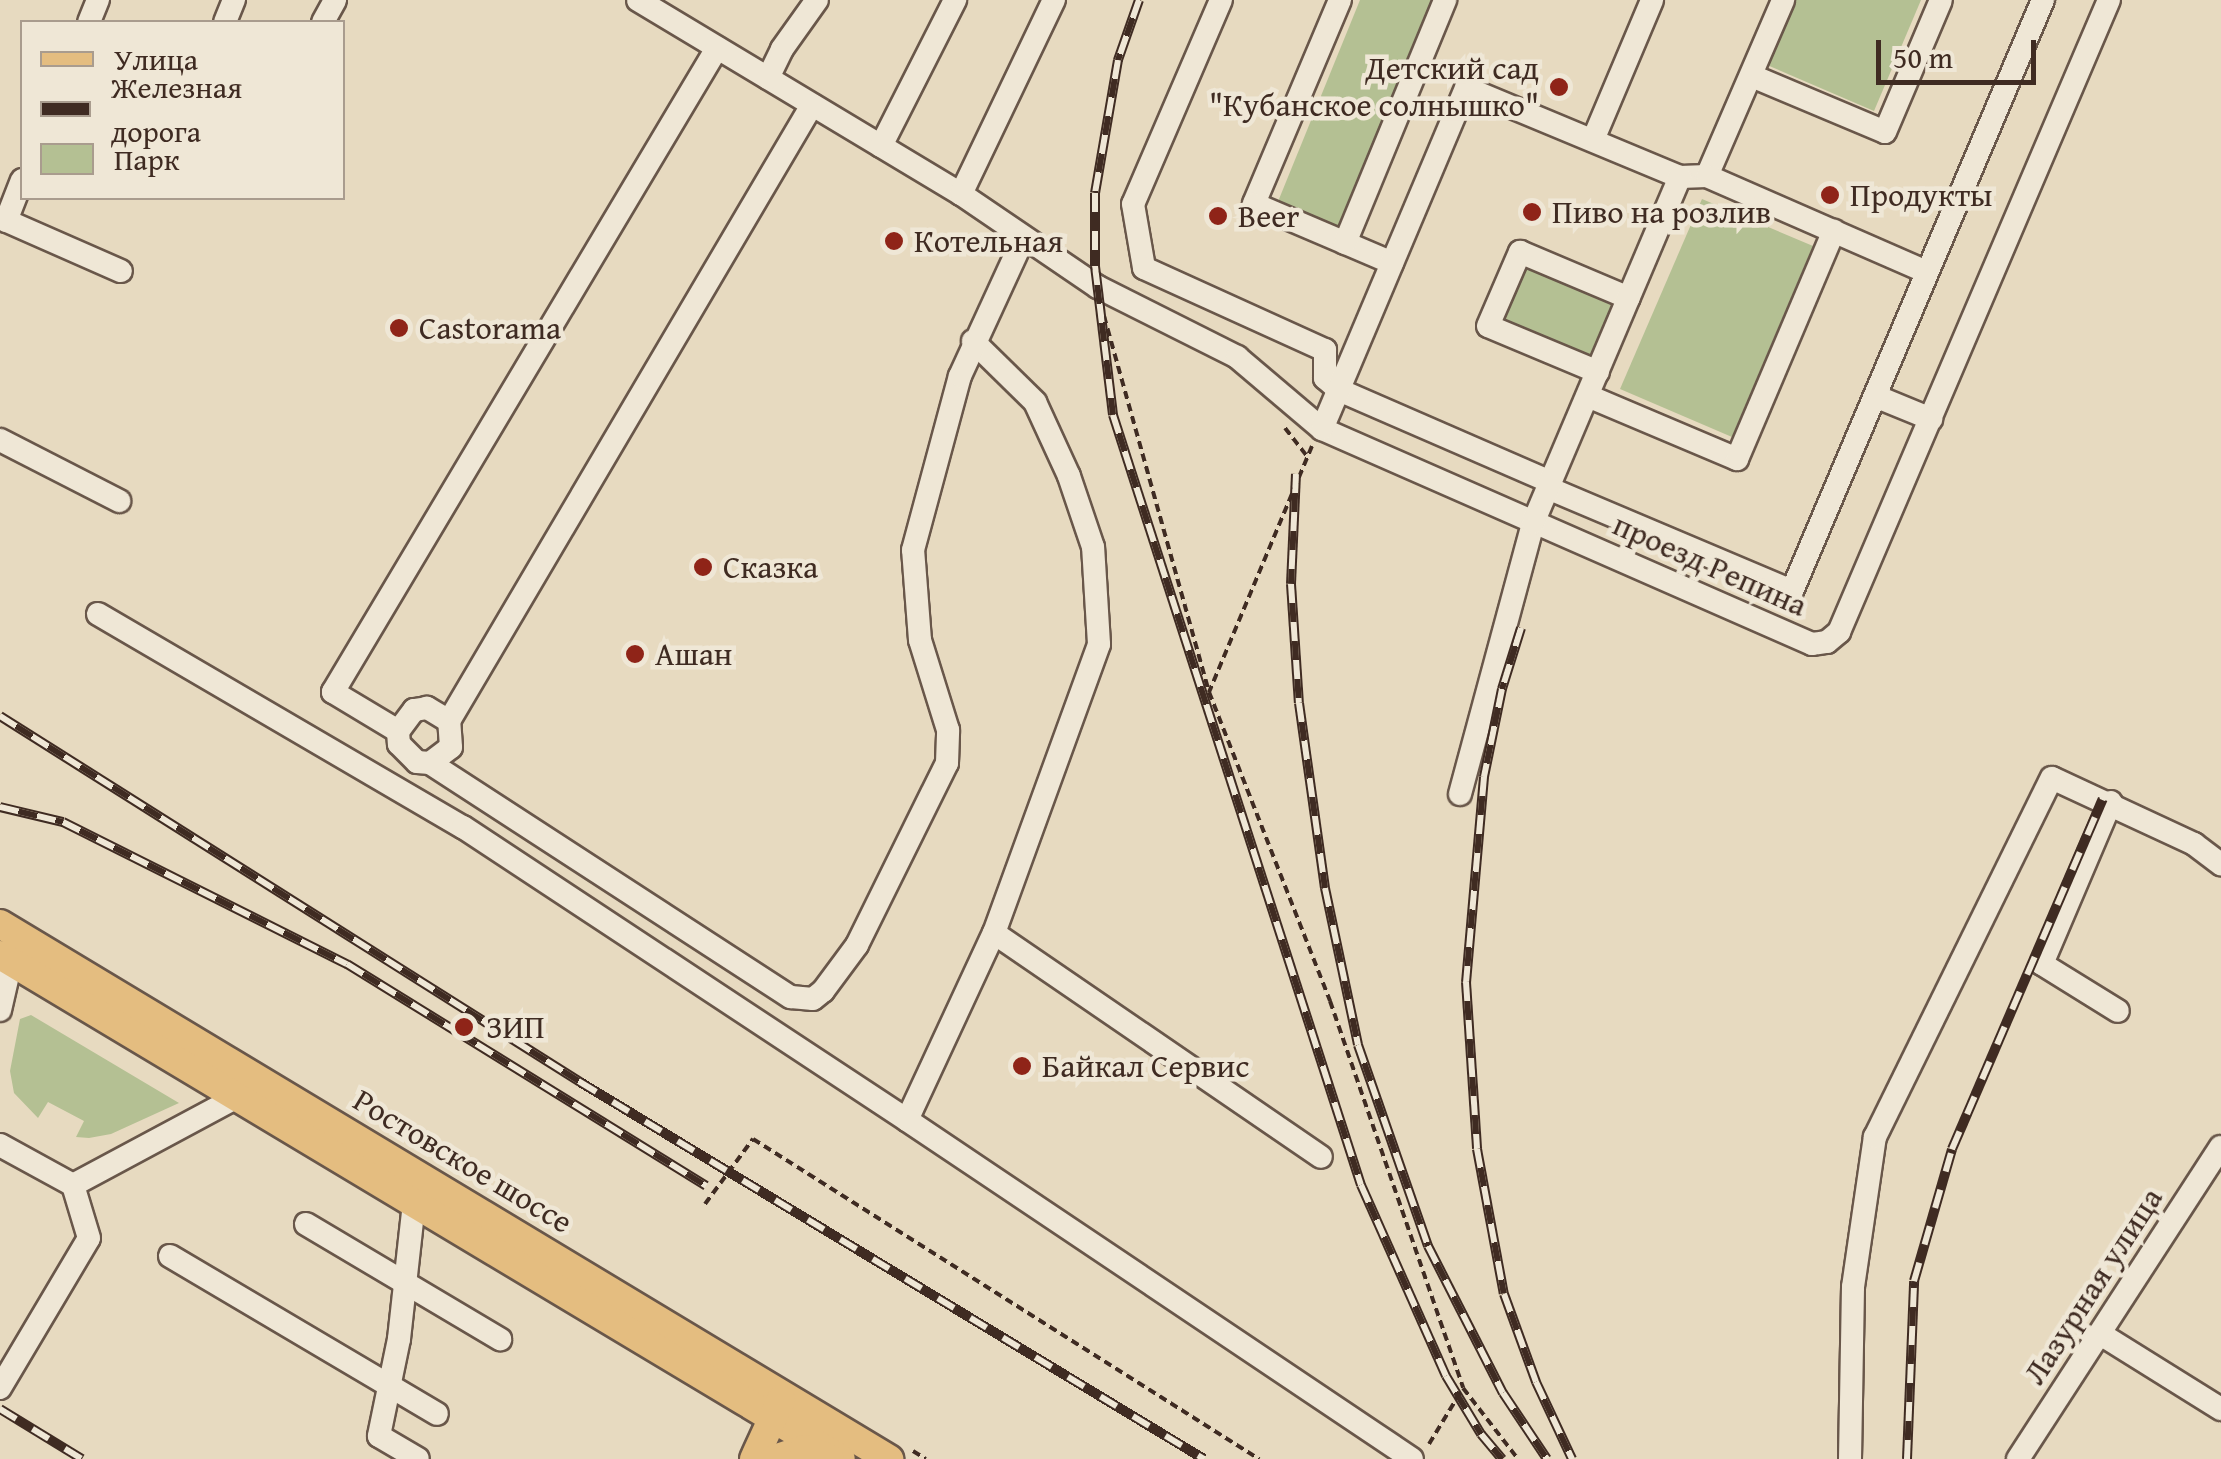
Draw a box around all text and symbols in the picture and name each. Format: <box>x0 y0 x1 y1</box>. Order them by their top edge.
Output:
legend <box>20 20 345 200</box>
scale bar <box>1881 20 2041 82</box>
text: 50 m <box>1893 35 1953 79</box>
text: Улица <box>114 37 198 81</box>
place label: Детский сад "Кубанское солнышко" <box>1209 50 1539 125</box>
text: Железная дорога <box>111 65 242 153</box>
marker: Детский сад "Кубанское солнышко" <box>1548 76 1570 98</box>
text: Парк <box>114 137 180 181</box>
place label: Продукты <box>1850 176 1993 214</box>
marker: Продукты <box>1819 184 1841 206</box>
place label: Пиво на розлив <box>1552 193 1771 231</box>
place label: Beer <box>1238 197 1299 235</box>
marker: Пиво на розлив <box>1521 201 1543 223</box>
marker: Beer <box>1207 205 1229 227</box>
place label: Котельная <box>914 222 1063 260</box>
marker: Котельная <box>883 230 905 252</box>
place label: Castorama <box>419 309 561 347</box>
marker: Castorama <box>388 317 410 339</box>
street label: проезд Репина <box>1607 505 1813 625</box>
place label: Сказка <box>723 548 818 586</box>
marker: Сказка <box>692 556 714 578</box>
place label: Ашан <box>655 635 732 673</box>
marker: Ашан <box>624 643 646 665</box>
place label: ЗИП <box>486 1008 545 1046</box>
marker: ЗИП <box>451 1014 477 1040</box>
place label: Байкал Сервис <box>1042 1047 1250 1085</box>
marker: Байкал Сервис <box>1011 1055 1033 1077</box>
street label: Ростовское шоссе <box>347 1081 579 1241</box>
street label: Лазурная улица <box>2015 1181 2171 1391</box>

